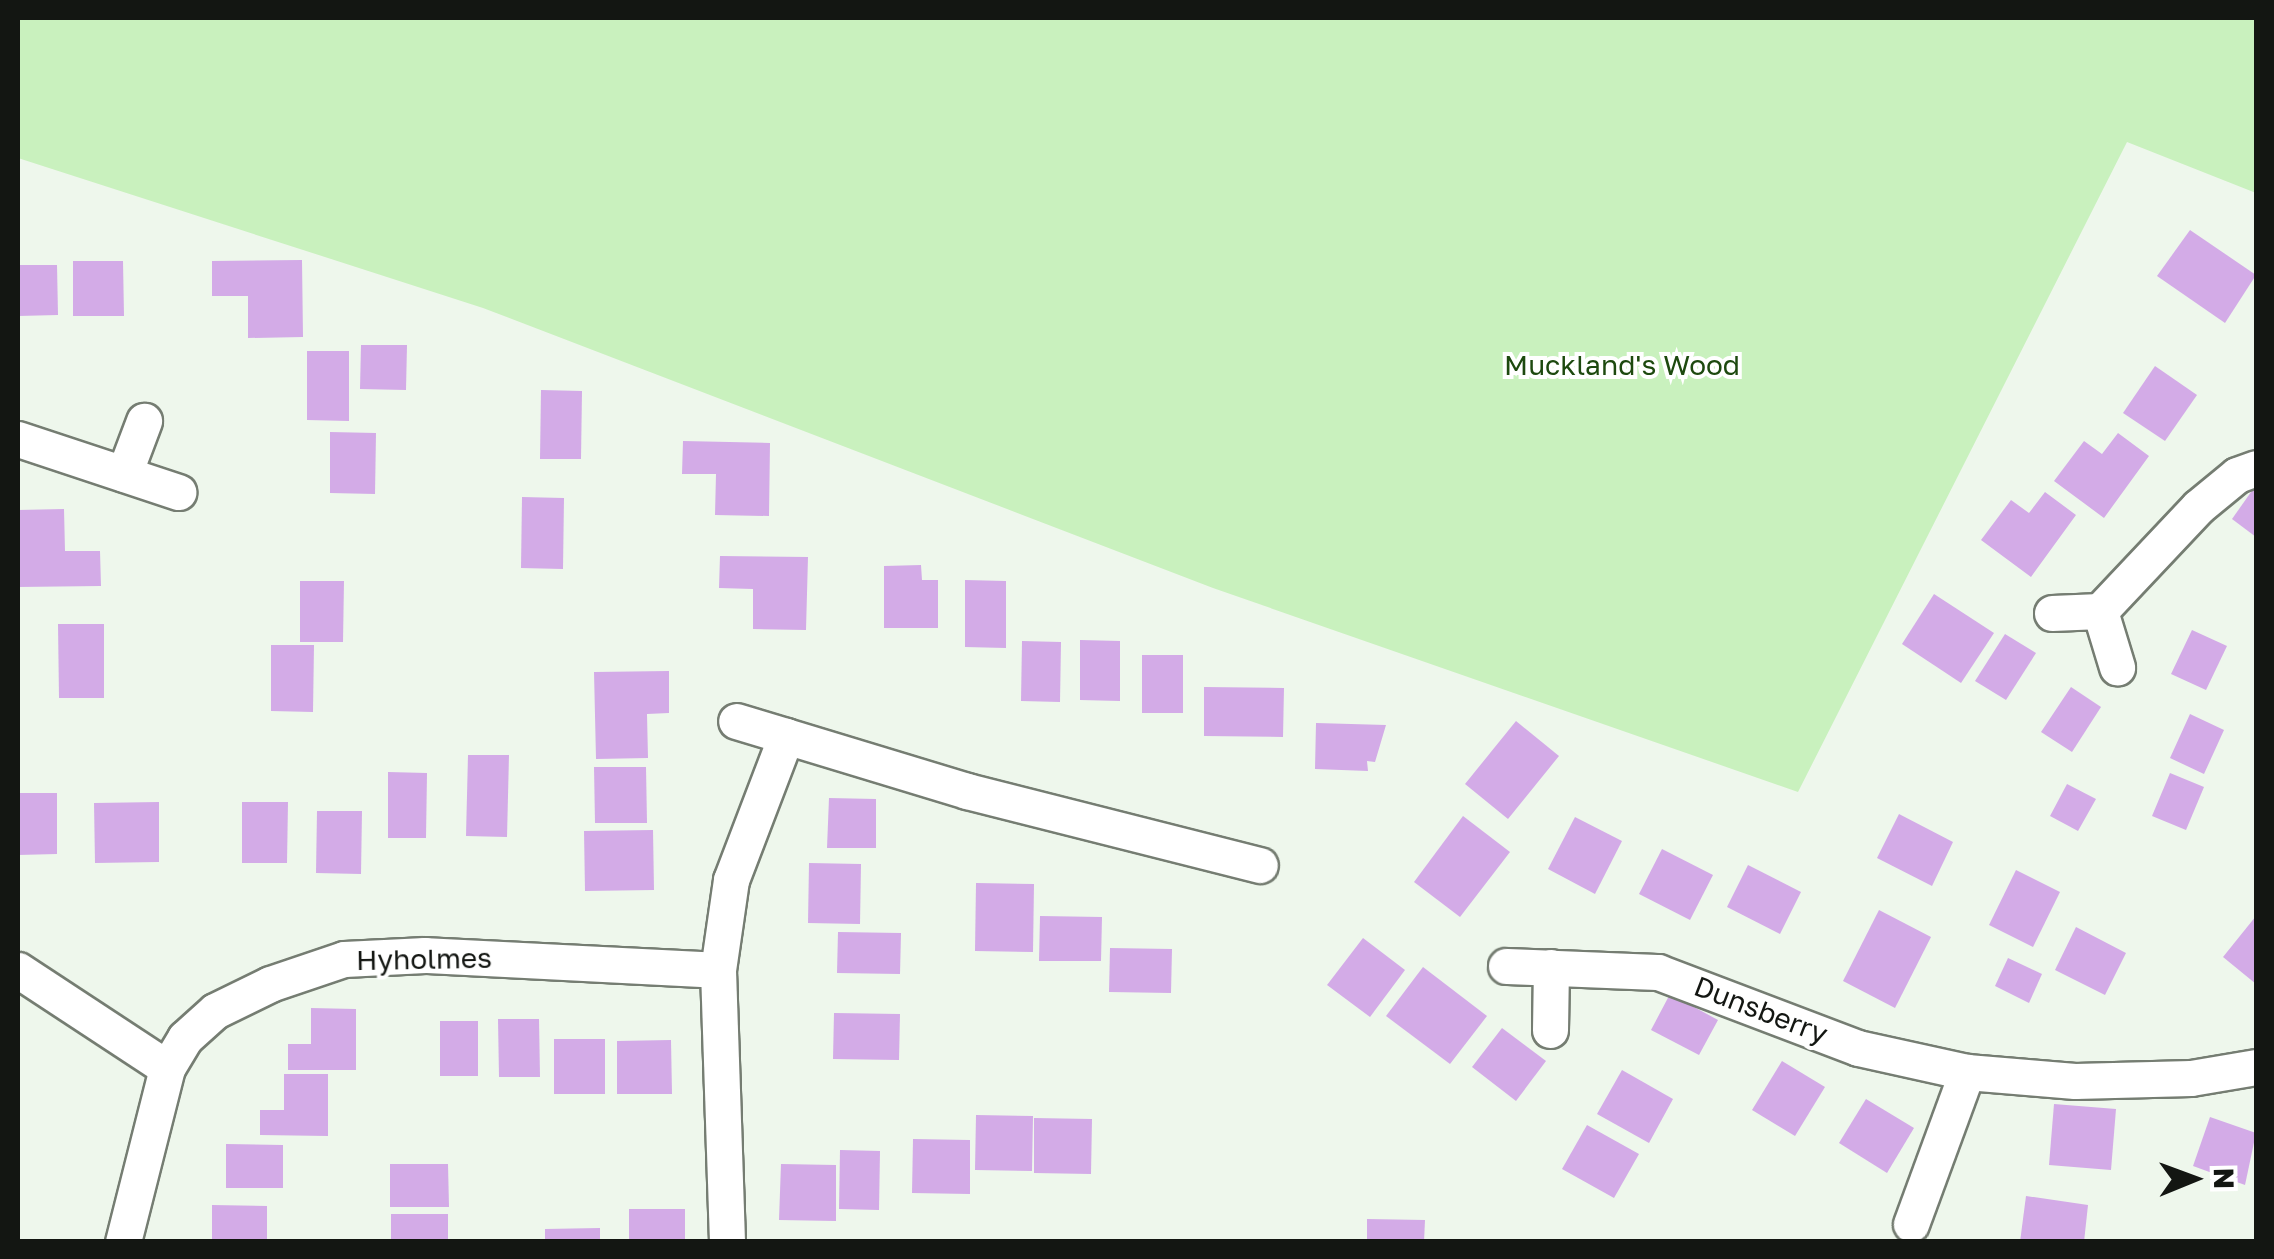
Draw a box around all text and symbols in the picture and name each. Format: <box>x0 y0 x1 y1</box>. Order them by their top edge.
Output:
park label: Muckland's Wood <box>1504 348 1740 382</box>
street label: Hyholmes <box>356 941 492 977</box>
street label: Dunsberry <box>1689 969 1833 1051</box>
north arrow <box>2144 1129 2244 1229</box>
text: N <box>2208 1168 2241 1189</box>

